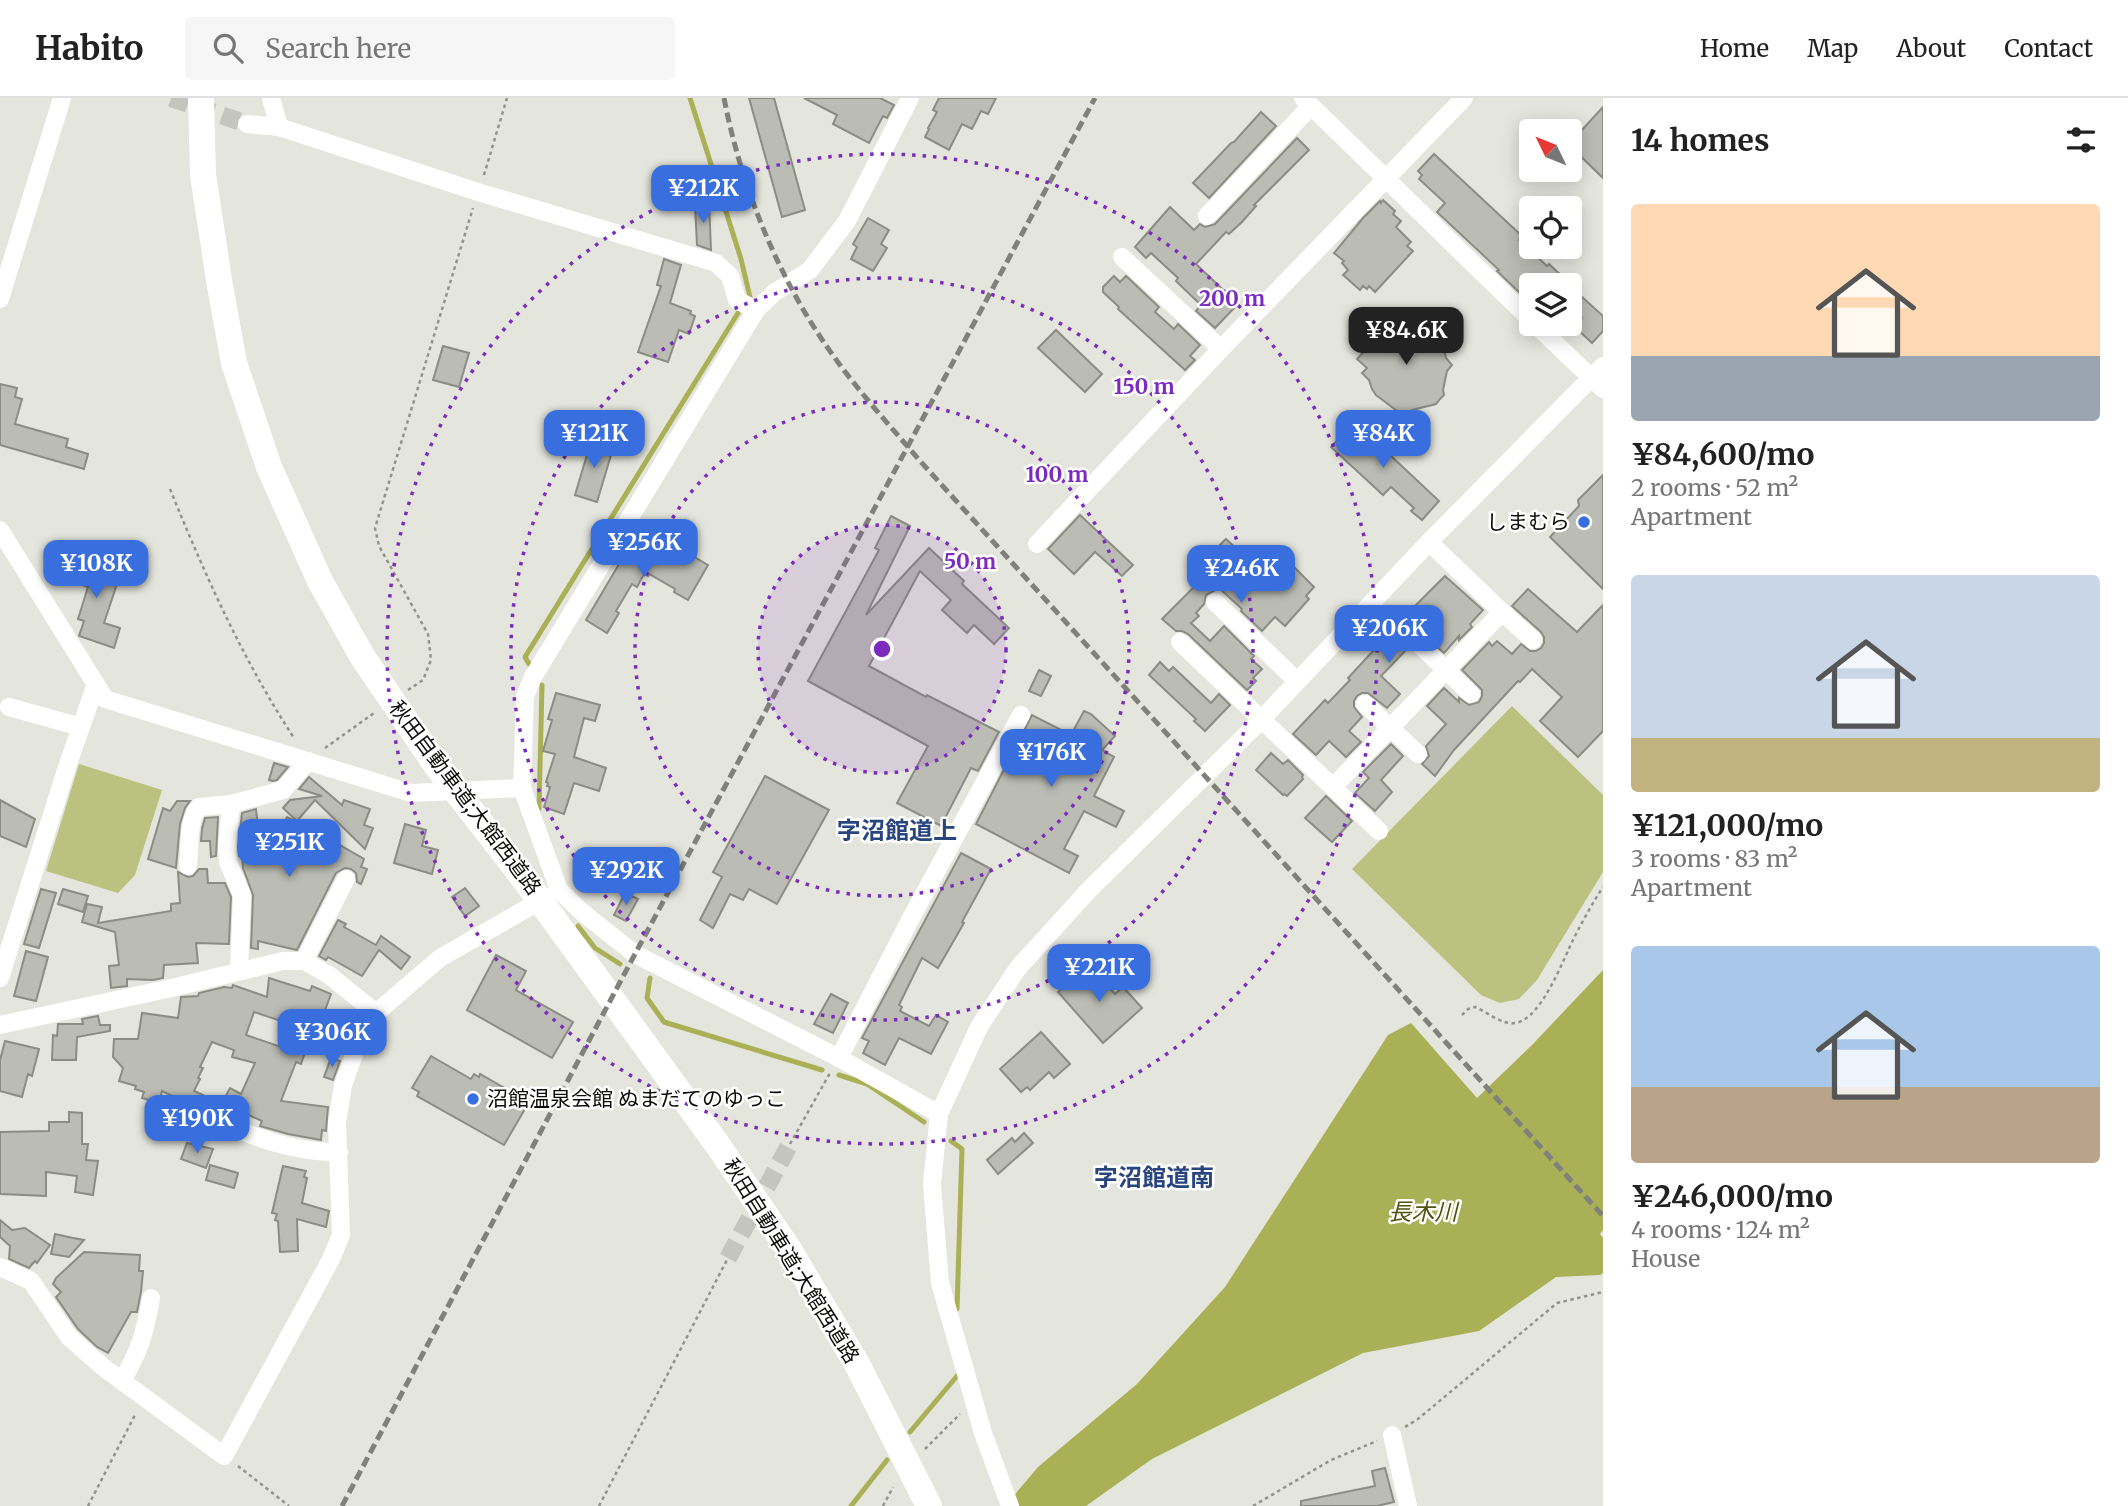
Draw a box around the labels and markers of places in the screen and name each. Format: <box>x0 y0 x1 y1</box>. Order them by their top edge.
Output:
pin: ¥212K <box>654 166 752 225</box>
pin: ¥84.6K <box>1349 308 1463 367</box>
pin: ¥121K <box>545 410 643 470</box>
pin: ¥84K <box>1342 410 1424 470</box>
place label: しまむら <box>1486 508 1570 535</box>
marker: しまむら <box>1576 514 1592 530</box>
pin: ¥256K <box>595 519 693 579</box>
pin: ¥108K <box>47 540 145 600</box>
pin: ¥246K <box>1192 546 1290 605</box>
pin: ¥206K <box>1340 606 1438 665</box>
centre of rings <box>870 637 894 661</box>
pin: ¥176K <box>1002 730 1100 789</box>
pin: ¥251K <box>240 820 338 879</box>
pin: ¥292K <box>577 848 675 907</box>
pin: ¥221K <box>1050 944 1148 1004</box>
pin: ¥306K <box>283 1010 381 1069</box>
place label: 沼館温泉会館 ぬまだてのゆっこ <box>487 1085 786 1112</box>
marker: 沼館温泉会館 ぬまだてのゆっこ <box>465 1091 481 1107</box>
pin: ¥190K <box>148 1096 246 1155</box>

